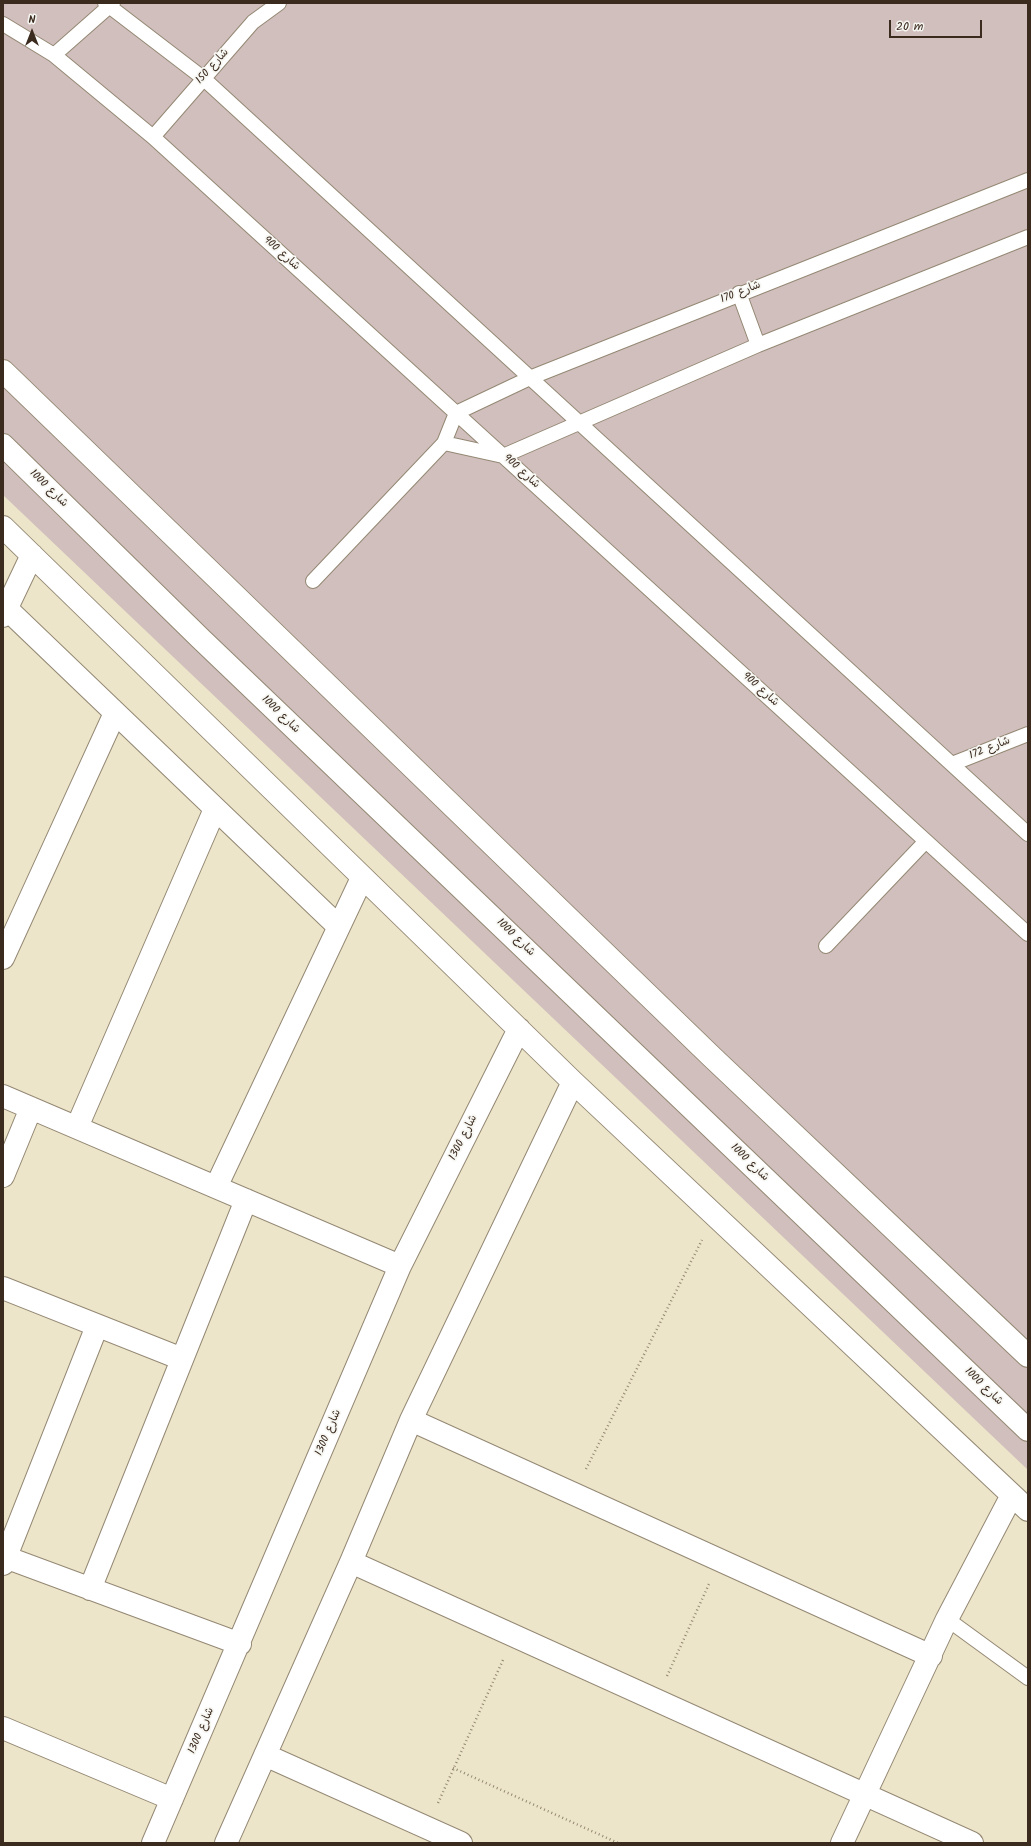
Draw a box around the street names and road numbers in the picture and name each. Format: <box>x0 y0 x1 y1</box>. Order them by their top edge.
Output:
street label: شارع 150 <box>194 47 232 87</box>
street label: شارع 900 <box>260 234 302 274</box>
street label: شارع 170 <box>719 279 763 307</box>
street label: شارع 900 <box>500 452 542 492</box>
street label: شارع 1000 <box>26 468 70 510</box>
street label: شارع 900 <box>739 670 781 710</box>
street label: شارع 1000 <box>258 694 302 736</box>
street label: شارع 172 <box>968 735 1012 763</box>
street label: شارع 1000 <box>493 917 537 959</box>
street label: شارع 1300 <box>447 1113 481 1163</box>
street label: شارع 1000 <box>727 1142 771 1184</box>
street label: شارع 1000 <box>961 1366 1005 1408</box>
street label: شارع 1300 <box>313 1408 345 1458</box>
street label: شارع 1300 <box>186 1706 218 1756</box>

